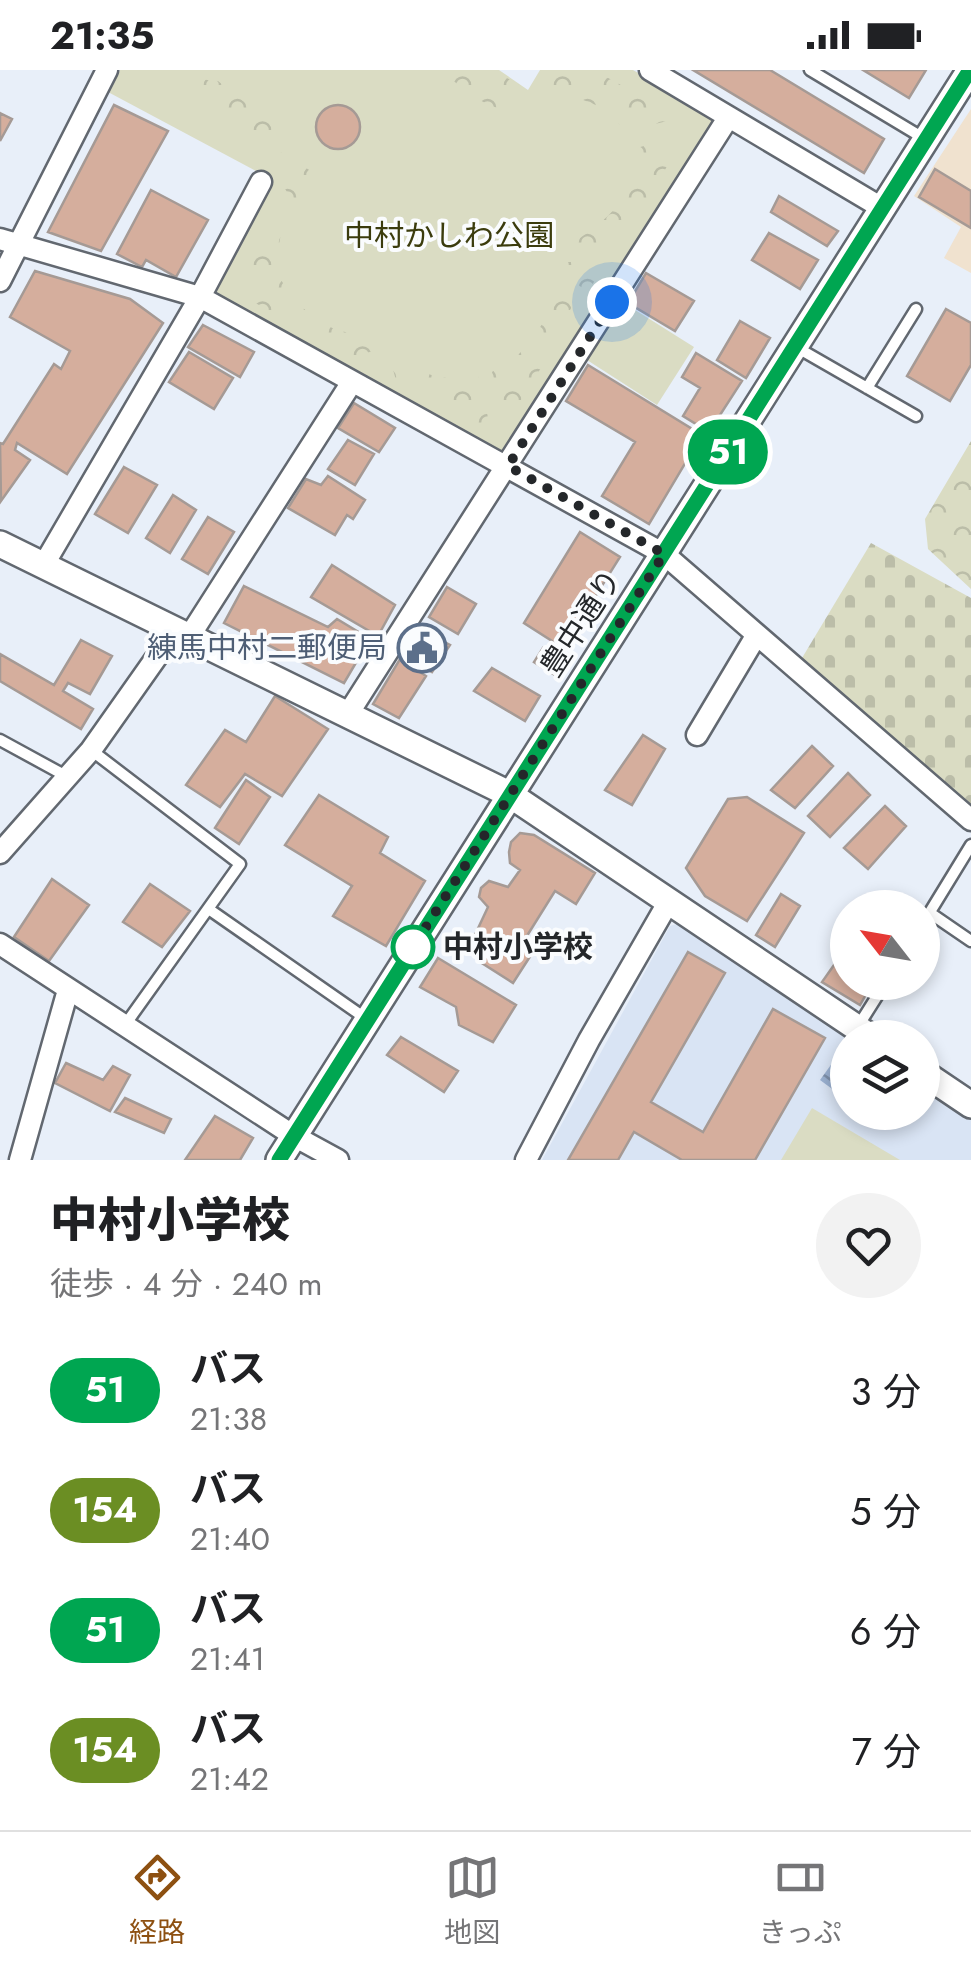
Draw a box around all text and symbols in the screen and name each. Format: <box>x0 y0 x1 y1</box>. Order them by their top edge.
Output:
text: 21:35 <box>50 8 155 63</box>
park label: 中村かしわ公園 <box>344 214 554 257</box>
your location <box>587 277 637 327</box>
line badge: 51 <box>683 420 773 484</box>
text: 51 <box>708 427 748 477</box>
street label: 豊中通り <box>530 561 631 685</box>
public building icon: 練馬中村二郵便局 <box>396 622 448 674</box>
place label: 練馬中村二郵便局 <box>147 626 387 669</box>
north arrow <box>830 890 940 1000</box>
map controls <box>830 890 940 1130</box>
place label: 中村小学校 <box>443 925 593 968</box>
marker: 中村小学校 <box>392 926 434 968</box>
button: layers <box>830 1020 940 1130</box>
text: 中村小学校 <box>50 1186 290 1255</box>
button: heart <box>816 1193 921 1298</box>
text: 徒歩 · 4 分 · 240 m <box>50 1261 322 1307</box>
text: バス <box>190 1341 266 1396</box>
text: 3 分 <box>851 1364 921 1419</box>
text: 51 <box>85 1365 125 1415</box>
text: 21:38 <box>190 1396 267 1442</box>
text: バス <box>190 1461 266 1516</box>
text: 5 分 <box>850 1484 921 1539</box>
text: 154 <box>73 1485 137 1535</box>
text: 21:40 <box>190 1516 270 1562</box>
text: バス <box>190 1581 266 1636</box>
text: 6 分 <box>850 1604 921 1659</box>
text: 51 <box>85 1605 125 1655</box>
text: 21:41 <box>190 1636 265 1682</box>
text: バス <box>190 1701 266 1756</box>
text: 7 分 <box>852 1724 921 1779</box>
text: 154 <box>73 1725 137 1775</box>
text: 21:42 <box>190 1756 269 1802</box>
tab: 経路 <box>129 1850 185 1953</box>
tab: 地図 <box>444 1850 500 1953</box>
tab: きっぷ <box>759 1850 842 1953</box>

